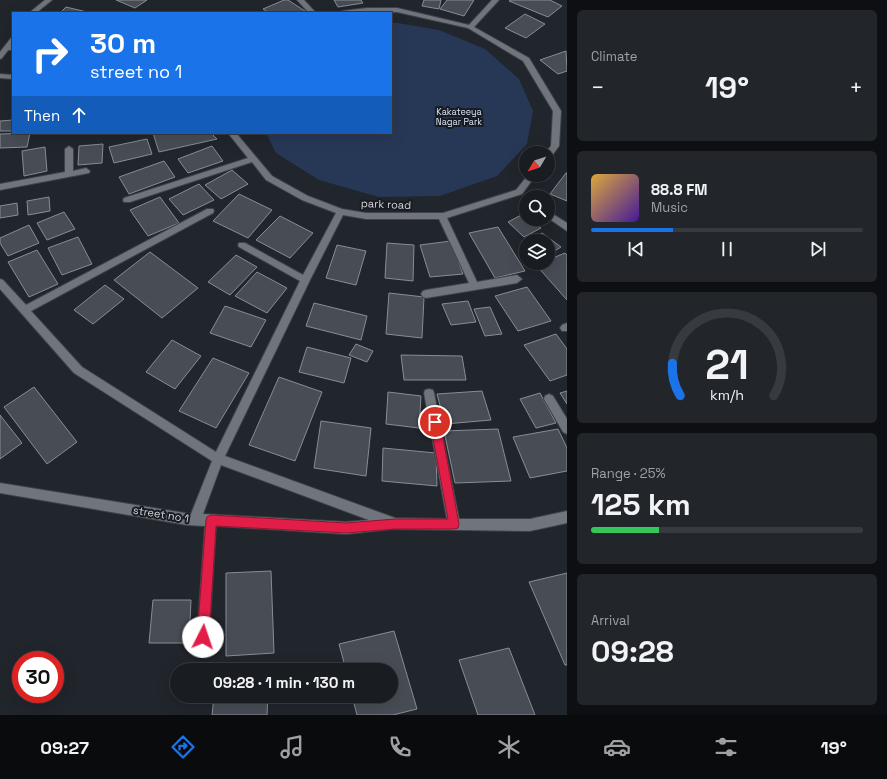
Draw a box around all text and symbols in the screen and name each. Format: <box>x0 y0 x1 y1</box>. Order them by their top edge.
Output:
text: 30 m <box>90 25 156 61</box>
icon: right <box>24 28 76 80</box>
text: Climate <box>591 48 637 65</box>
text: street no 1 <box>90 60 182 83</box>
text: 19° <box>705 68 749 107</box>
text: − <box>591 73 605 101</box>
text: + <box>849 73 863 101</box>
icon: ahead <box>68 104 90 126</box>
text: Then <box>24 106 60 125</box>
park label: Kakateeya Nagar Park <box>436 106 482 128</box>
north arrow <box>519 146 555 182</box>
map controls <box>519 146 555 270</box>
text: 88.8 FM <box>651 180 708 199</box>
button: search <box>519 190 555 226</box>
street label: park road <box>361 196 411 212</box>
text: Music <box>651 199 688 216</box>
button: layers <box>519 234 555 270</box>
icon: previous <box>625 238 647 260</box>
icon: pause <box>716 238 738 260</box>
icon: next <box>807 238 829 260</box>
text: 21 <box>705 337 749 390</box>
text: km/h <box>710 385 744 403</box>
pin <box>418 405 452 439</box>
icon: arrive <box>424 411 446 433</box>
text: Range · 25% <box>591 465 665 482</box>
text: 125 km <box>591 485 691 524</box>
street label: street no 1 <box>132 503 190 525</box>
text: Arrival <box>591 612 630 629</box>
position arrow <box>182 616 224 658</box>
text: 09:28 <box>591 632 674 671</box>
speed limit sign: 30 <box>12 651 64 703</box>
text: 09:28 · 1 min · 130 m <box>213 673 355 692</box>
icon: directions <box>169 733 197 761</box>
icon: music <box>278 733 306 761</box>
icon: phone <box>386 733 414 761</box>
icon: climate <box>495 733 523 761</box>
icon: car <box>603 733 631 761</box>
icon: filters <box>712 733 740 761</box>
text: 09:27 <box>40 736 89 759</box>
text: 19° <box>820 736 847 759</box>

